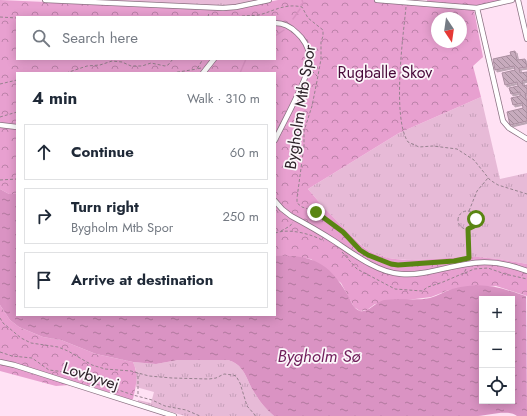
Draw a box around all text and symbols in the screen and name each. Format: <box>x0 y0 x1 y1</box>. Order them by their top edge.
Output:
north arrow <box>431 12 467 48</box>
search box <box>16 16 276 60</box>
icon: search <box>30 27 52 49</box>
text: Search here <box>62 27 138 49</box>
street label: Bygholm Mtb Spor <box>279 43 321 171</box>
park label: Rugballe Skov <box>338 61 433 84</box>
text: 4 min <box>32 86 77 110</box>
text: Walk · 310 m <box>187 89 260 108</box>
icon: ahead <box>33 141 55 163</box>
text: Continue <box>71 141 134 163</box>
text: 60 m <box>230 143 259 162</box>
text: Turn right <box>71 196 139 218</box>
route end <box>307 203 325 221</box>
icon: right <box>33 205 55 227</box>
text: 250 m <box>222 207 259 226</box>
route start <box>467 210 485 228</box>
text: Bygholm Mtb Spor <box>71 218 173 237</box>
icon: arrive <box>33 269 55 291</box>
text: Arrive at destination <box>71 269 213 291</box>
map controls <box>479 296 515 404</box>
button: + <box>479 296 515 332</box>
button: − <box>479 332 515 368</box>
water label: Bygholm Sø <box>277 344 361 368</box>
street label: Lovbyvej <box>60 356 122 396</box>
button: locate <box>479 368 515 404</box>

